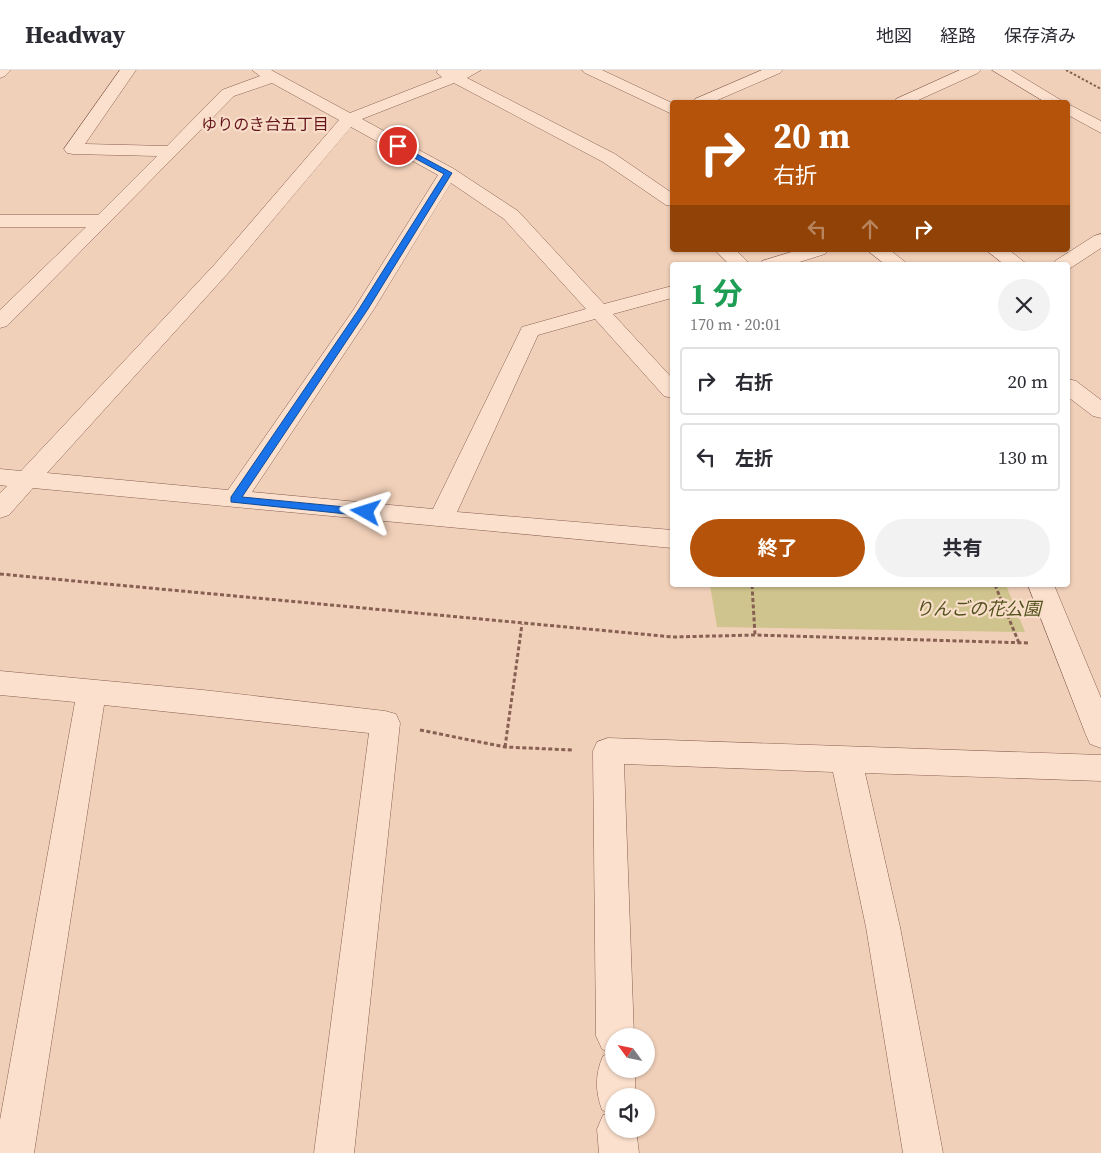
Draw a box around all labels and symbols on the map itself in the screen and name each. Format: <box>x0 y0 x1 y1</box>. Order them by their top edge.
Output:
district label: ゆりのき台五丁目 <box>201 113 329 135</box>
pin <box>377 125 419 167</box>
position arrow <box>339 485 391 537</box>
park label: りんごの花公園 <box>915 596 1044 621</box>
north arrow <box>605 1028 655 1078</box>

